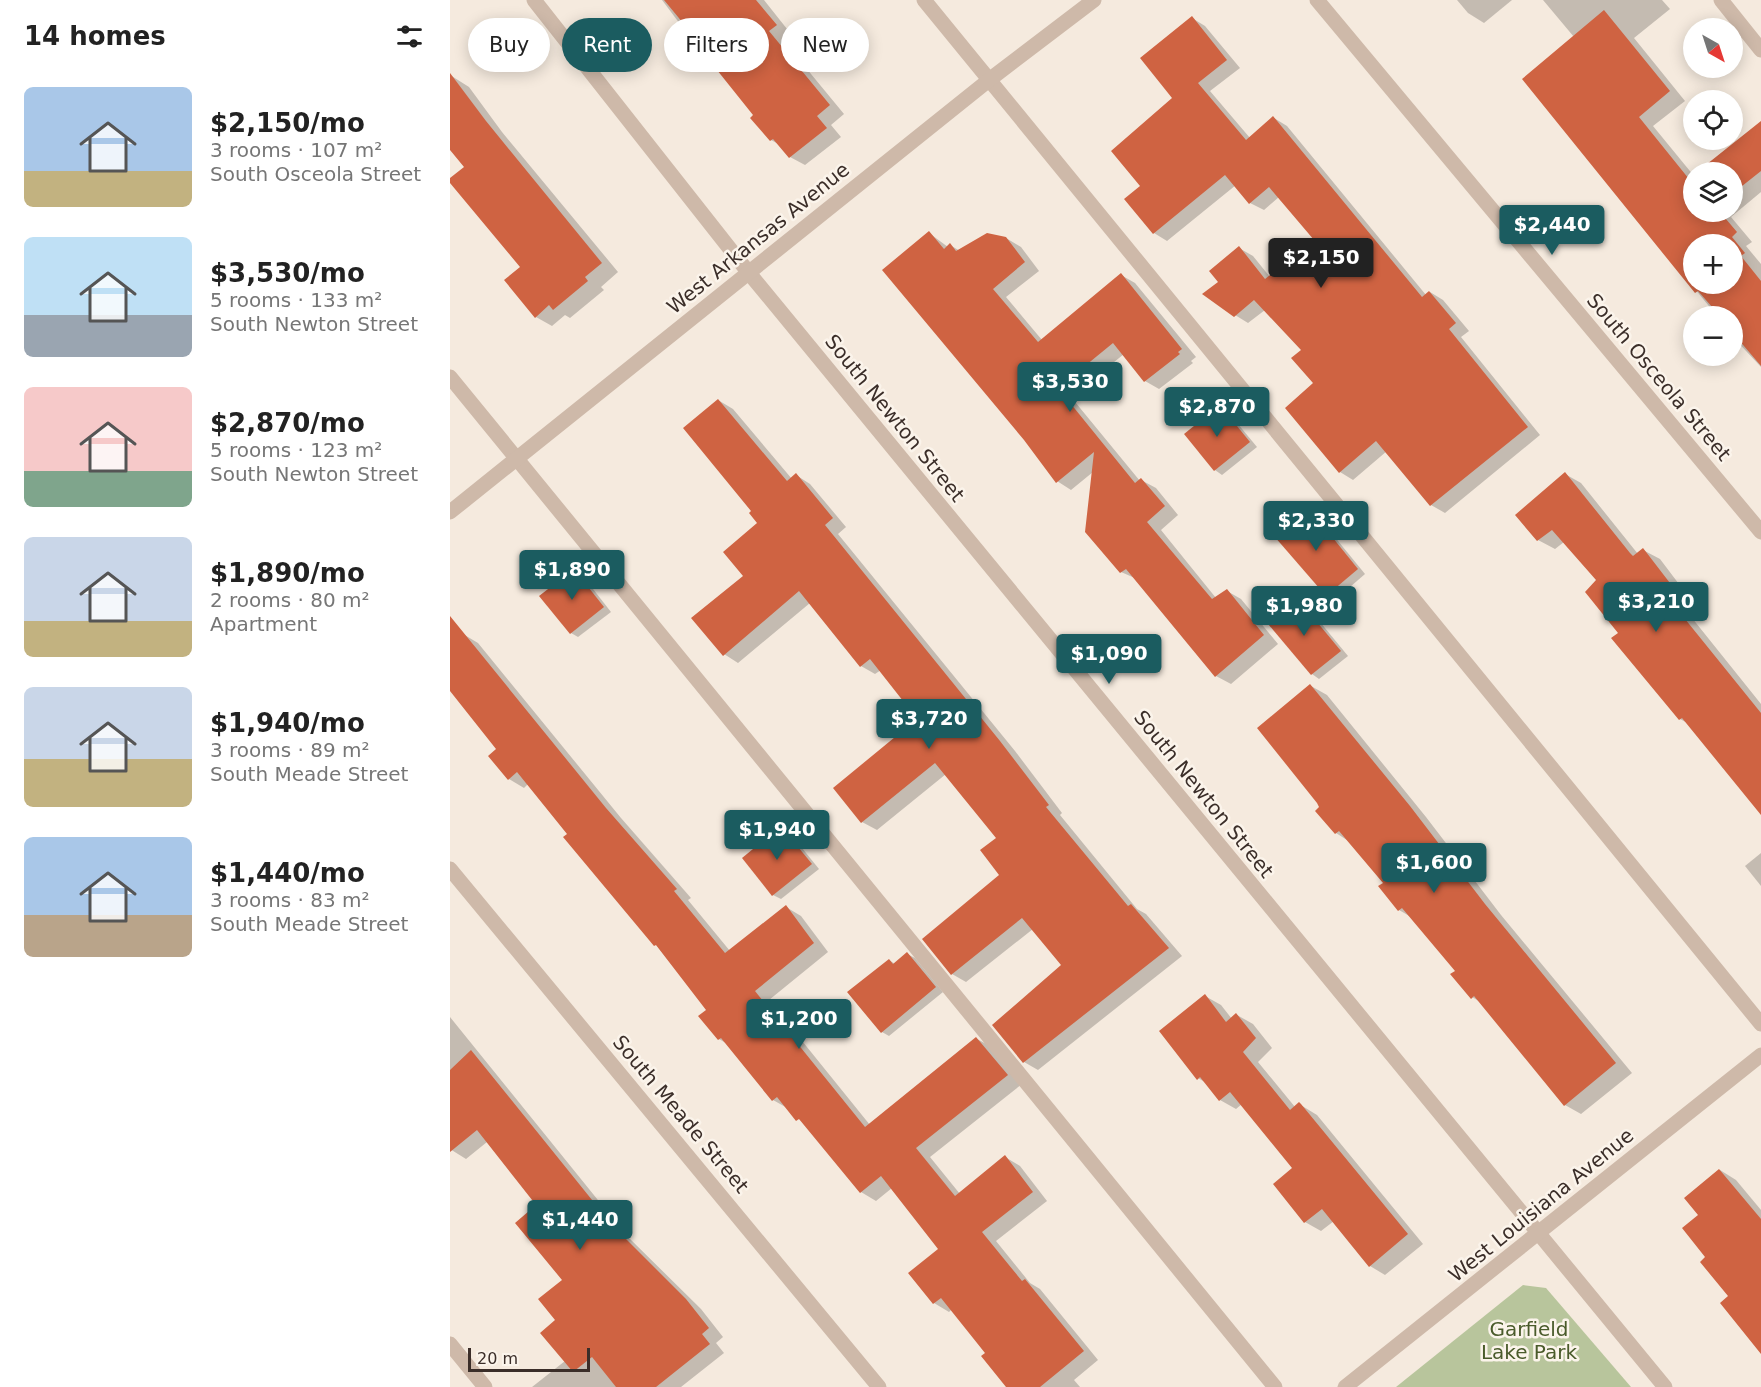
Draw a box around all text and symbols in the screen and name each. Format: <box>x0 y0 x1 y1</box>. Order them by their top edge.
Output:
chip: Buy <box>468 18 550 72</box>
chip: Rent <box>562 18 652 72</box>
chip: Filters <box>664 18 769 72</box>
chip: New <box>781 18 869 72</box>
north arrow <box>1683 18 1743 78</box>
map controls <box>1683 18 1743 366</box>
icon: filters <box>393 20 426 53</box>
text: 14 homes <box>24 21 166 51</box>
button: locate <box>1683 90 1743 150</box>
text: $2,150/mo <box>210 108 365 138</box>
icon: home <box>72 111 144 183</box>
text: 3 rooms · 107 m² <box>210 138 382 162</box>
street label: West Arkansas Avenue <box>662 157 854 319</box>
text: South Osceola Street <box>210 162 421 186</box>
button: layers <box>1683 162 1743 222</box>
pin: $2,440 <box>1503 205 1601 256</box>
text: $2,440 <box>1513 212 1591 236</box>
button: + <box>1683 234 1743 294</box>
pin: $2,150 <box>1272 238 1370 289</box>
text: $2,150 <box>1282 245 1360 269</box>
text: $3,530/mo <box>210 258 365 288</box>
icon: home <box>72 261 144 333</box>
text: 5 rooms · 133 m² <box>210 288 382 312</box>
street label: South Osceola Street <box>1582 288 1736 466</box>
button: − <box>1683 306 1743 366</box>
text: South Newton Street <box>210 312 418 336</box>
street label: South Newton Street <box>820 330 970 506</box>
pin: $3,530 <box>1021 362 1119 413</box>
text: $3,530 <box>1031 369 1109 393</box>
pin: $2,870 <box>1168 387 1266 438</box>
text: $2,870 <box>1178 394 1256 418</box>
text: $2,870/mo <box>210 408 365 438</box>
icon: home <box>72 411 144 483</box>
text: 5 rooms · 123 m² <box>210 438 382 462</box>
text: South Newton Street <box>210 462 418 486</box>
pin: $2,330 <box>1267 501 1365 552</box>
text: $2,330 <box>1277 508 1355 532</box>
pin: $1,890 <box>523 550 621 601</box>
text: $1,890 <box>533 557 611 581</box>
text: $1,890/mo <box>210 558 365 588</box>
icon: home <box>72 561 144 633</box>
pin: $3,210 <box>1607 582 1705 633</box>
pin: $1,980 <box>1255 586 1353 637</box>
text: 2 rooms · 80 m² <box>210 588 370 612</box>
text: $3,210 <box>1617 589 1695 613</box>
text: $1,980 <box>1265 593 1343 617</box>
text: Apartment <box>210 612 317 636</box>
pin: $1,090 <box>1060 634 1158 685</box>
text: $1,090 <box>1070 641 1148 665</box>
pin: $3,720 <box>880 699 978 750</box>
text: $3,720 <box>890 706 968 730</box>
street label: South Newton Street <box>1129 706 1279 882</box>
text: $1,940/mo <box>210 708 365 738</box>
icon: home <box>72 711 144 783</box>
text: 3 rooms · 89 m² <box>210 738 370 762</box>
text: South Meade Street <box>210 762 408 786</box>
pin: $1,940 <box>728 810 826 861</box>
text: $1,940 <box>738 817 816 841</box>
pin: $1,600 <box>1385 843 1483 894</box>
text: $1,600 <box>1395 850 1473 874</box>
text: $1,440/mo <box>210 858 365 888</box>
icon: home <box>72 861 144 933</box>
text: 3 rooms · 83 m² <box>210 888 370 912</box>
text: South Meade Street <box>210 912 408 936</box>
pin: $1,200 <box>750 999 848 1050</box>
text: $1,200 <box>760 1006 838 1030</box>
street label: South Meade Street <box>608 1030 754 1198</box>
street label: West Louisiana Avenue <box>1444 1123 1638 1287</box>
pin: $1,440 <box>531 1200 629 1251</box>
text: $1,440 <box>541 1207 619 1231</box>
park label: Garfield Lake Park <box>1481 1317 1577 1364</box>
scale bar <box>468 1345 590 1372</box>
text: 20 m <box>477 1349 518 1368</box>

